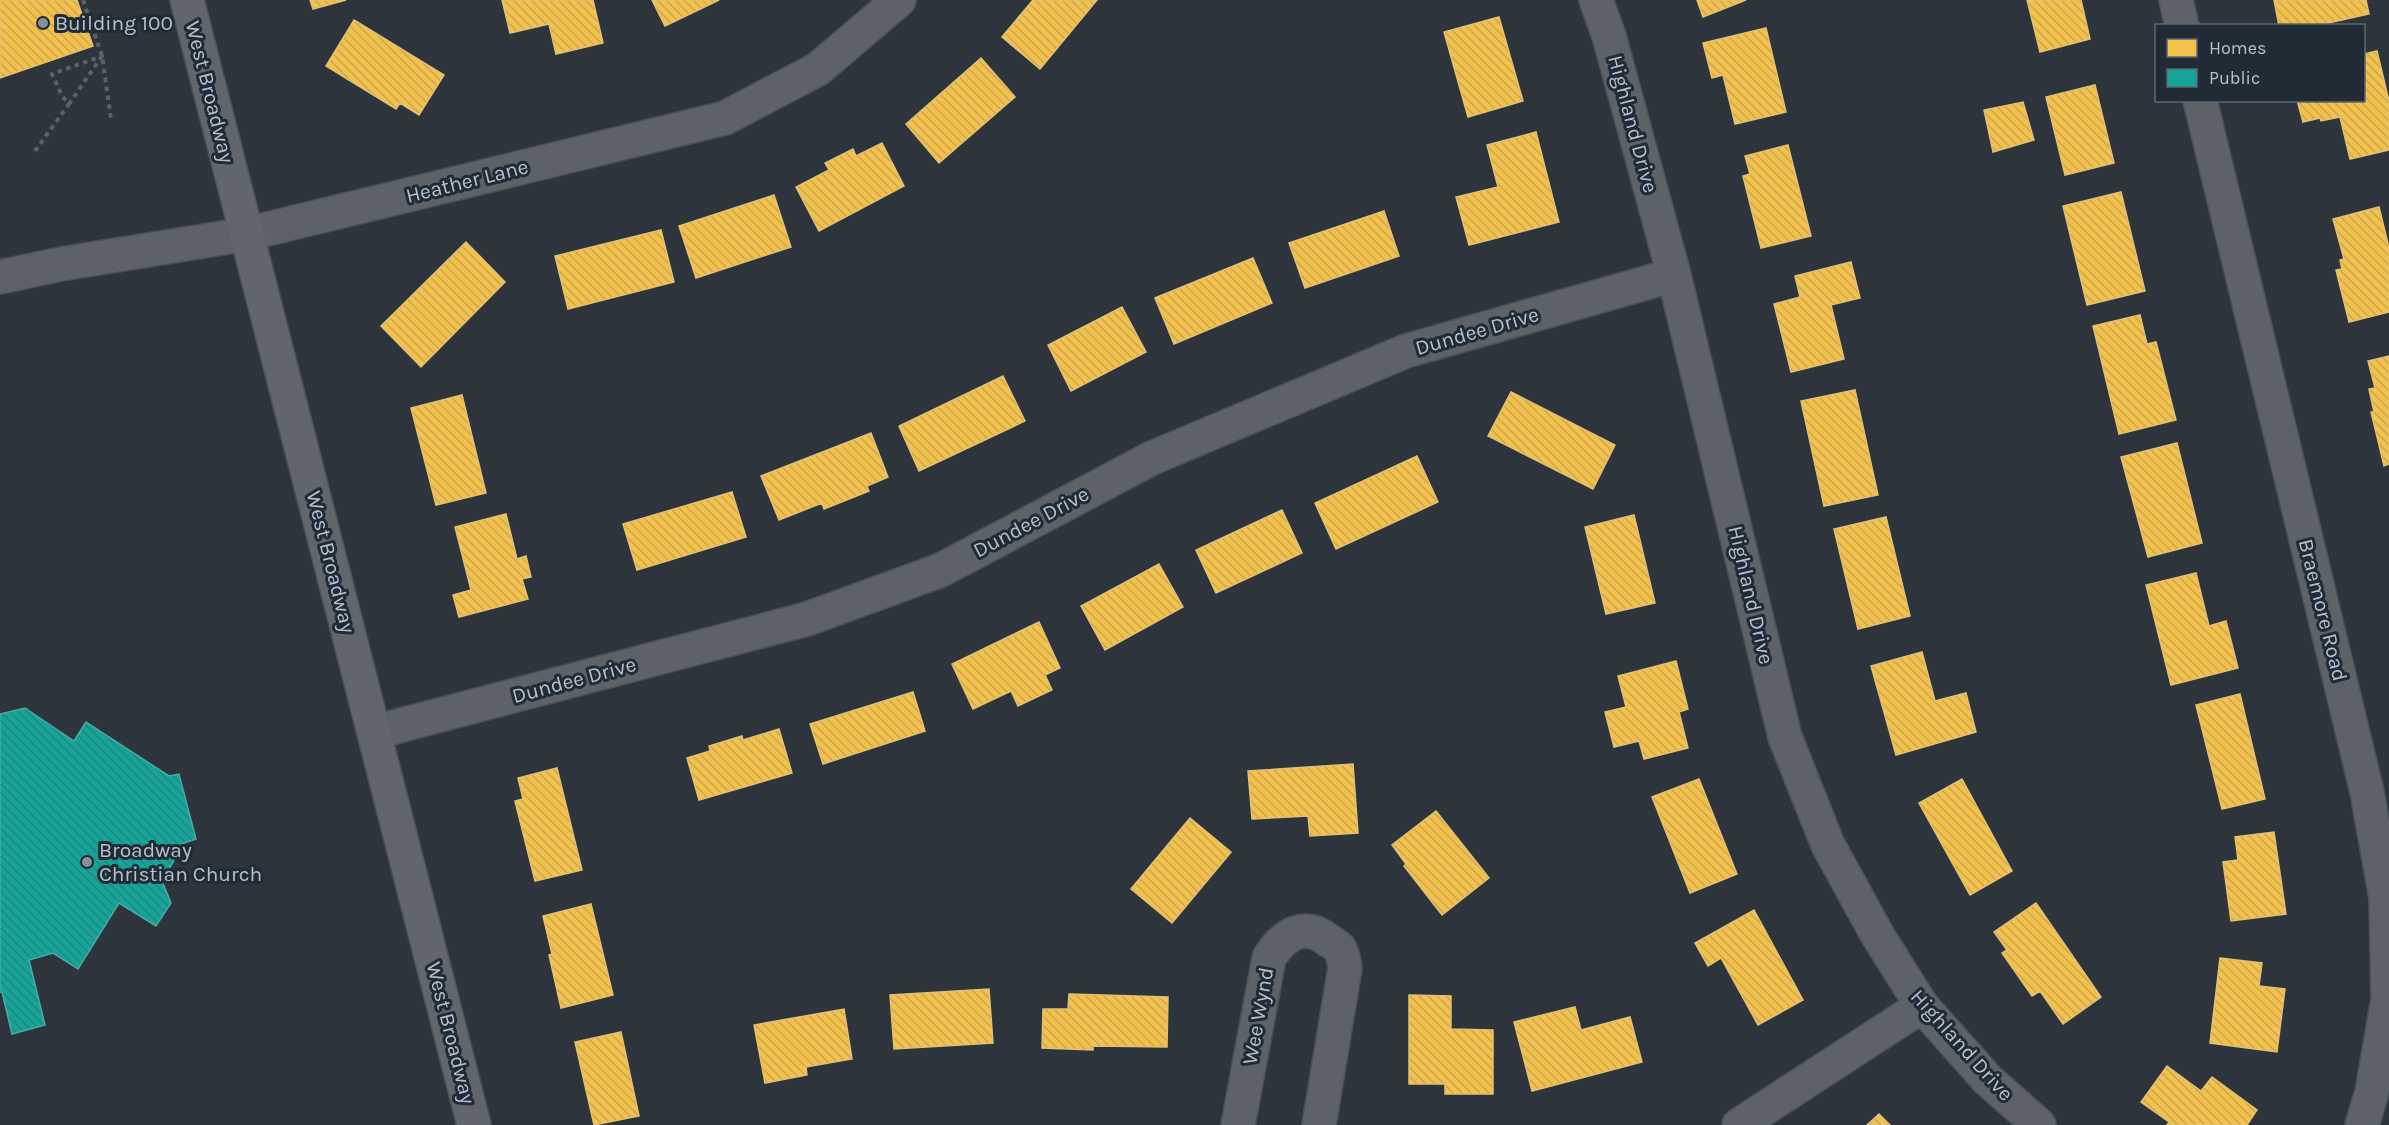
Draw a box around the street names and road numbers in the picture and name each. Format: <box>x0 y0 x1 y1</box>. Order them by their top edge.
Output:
street label: West Broadway <box>181 19 239 166</box>
street label: Highland Drive <box>1603 53 1663 195</box>
street label: Heather Lane <box>403 154 531 208</box>
street label: Dundee Drive <box>1413 302 1541 360</box>
street label: Dundee Drive <box>969 482 1093 562</box>
street label: West Broadway <box>302 489 360 636</box>
street label: Highland Drive <box>1723 523 1779 667</box>
street label: Braemore Road <box>2294 536 2352 684</box>
street label: Dundee Drive <box>509 652 639 708</box>
street label: West Broadway <box>422 960 480 1107</box>
street label: Wee Wynd <box>1238 965 1278 1067</box>
street label: Highland Drive <box>1906 984 2018 1106</box>

